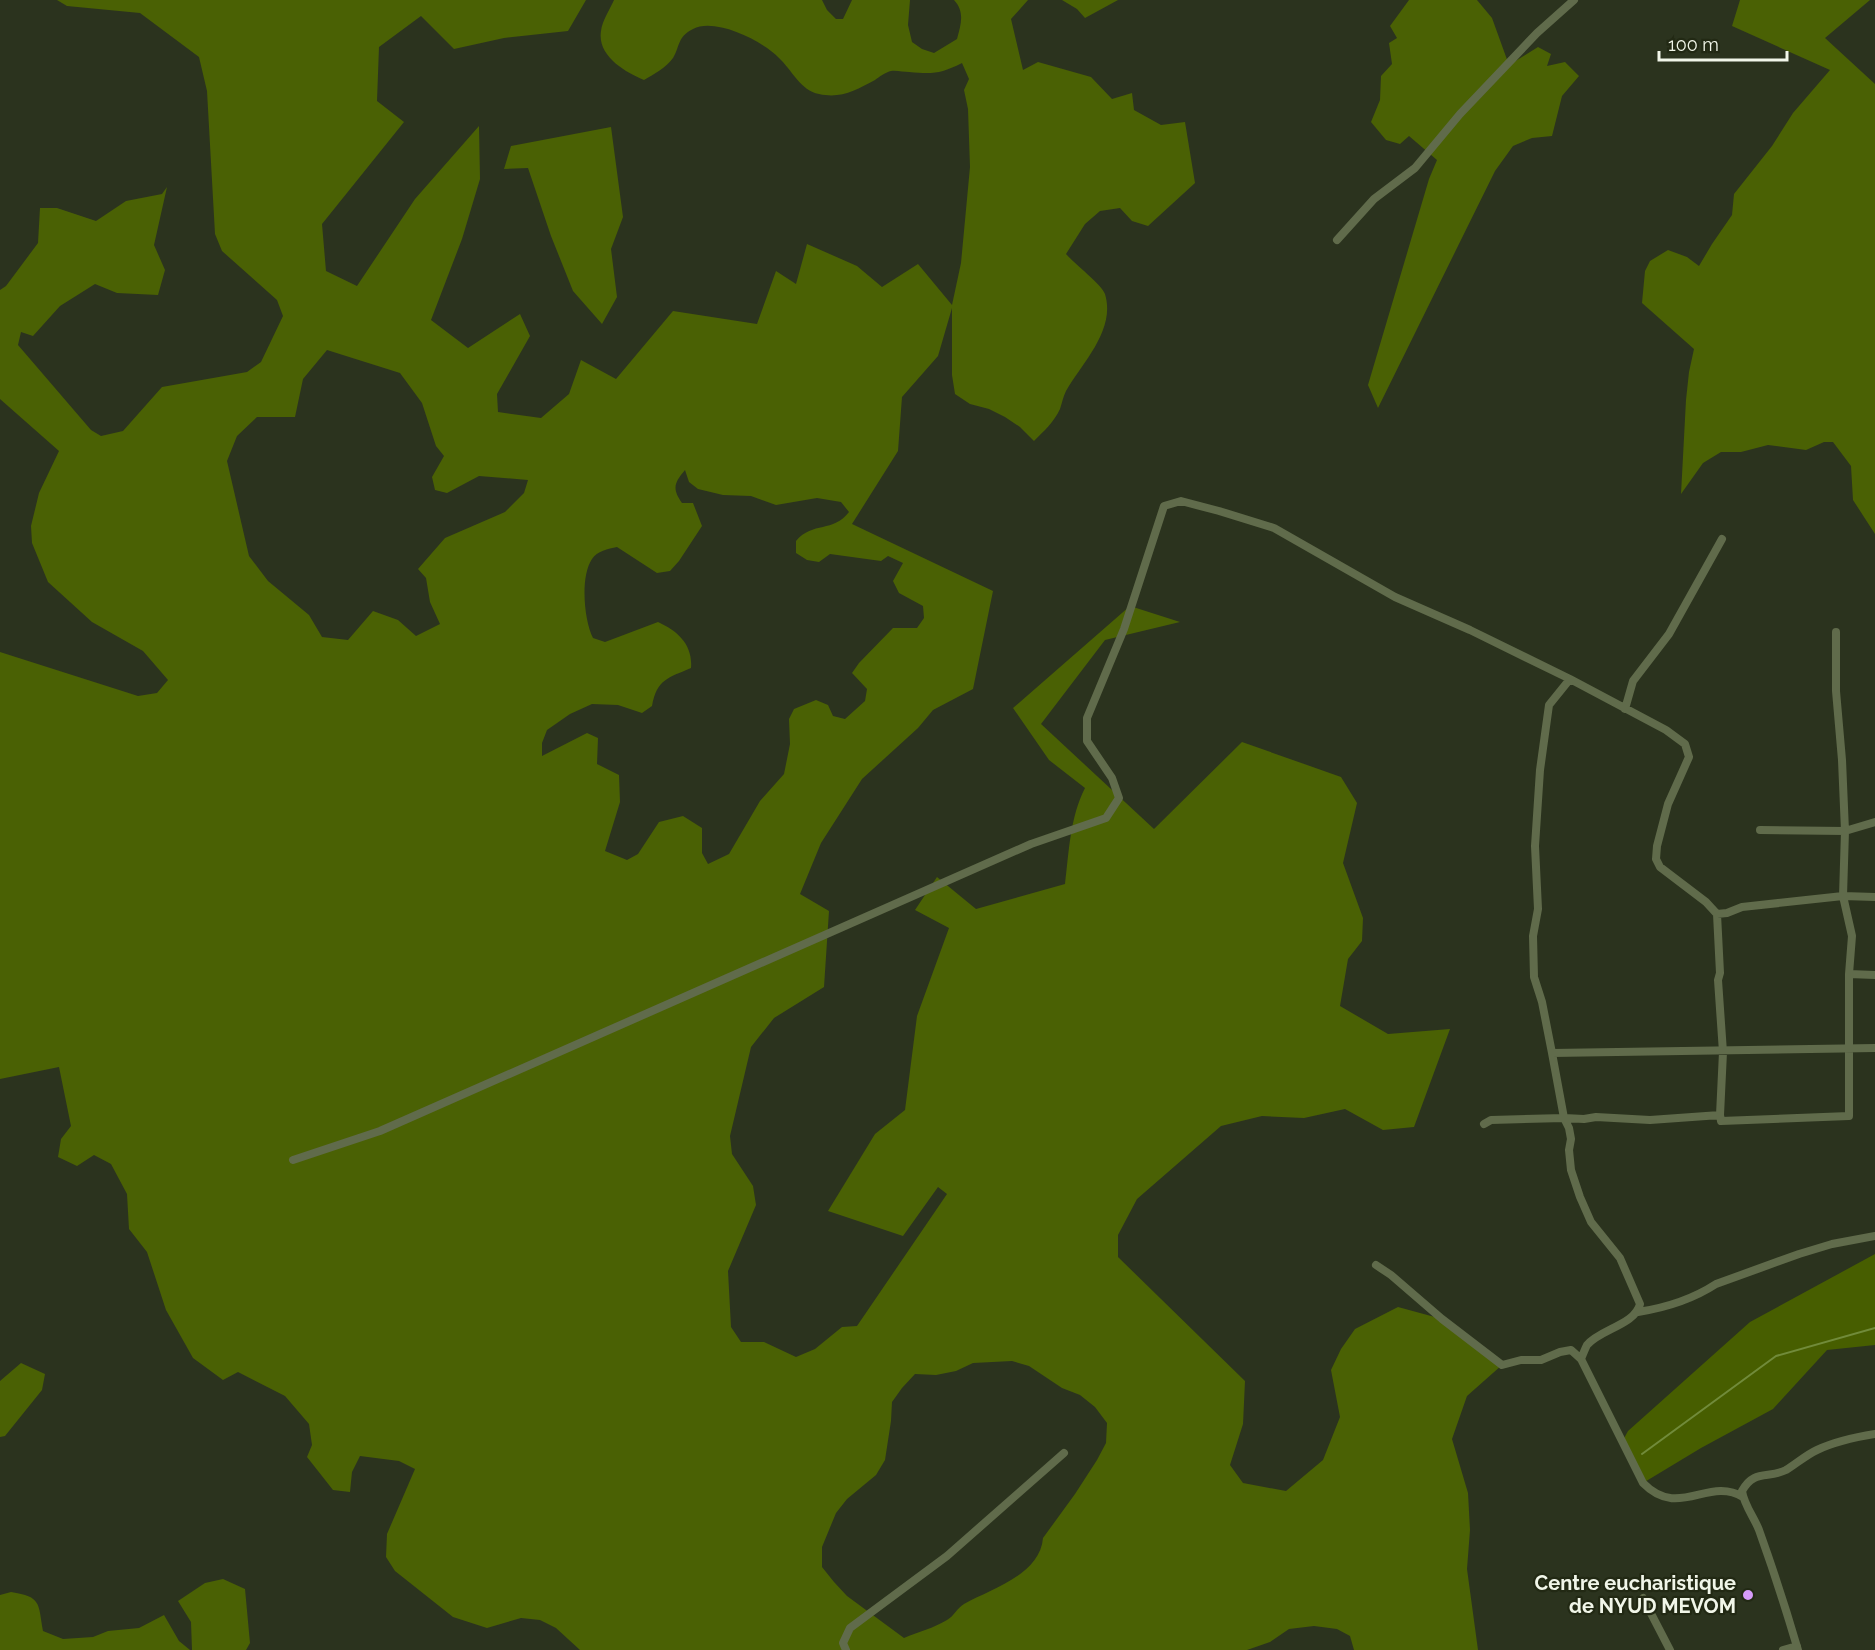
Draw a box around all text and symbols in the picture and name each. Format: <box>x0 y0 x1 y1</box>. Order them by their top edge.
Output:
scale bar <box>1659 24 1786 62</box>
text: 100 m <box>1668 34 1719 55</box>
place label: Centre eucharistique de NYUD MEVOM <box>1535 1571 1736 1618</box>
marker: Centre eucharistique de NYUD MEVOM <box>1741 1588 1755 1602</box>

